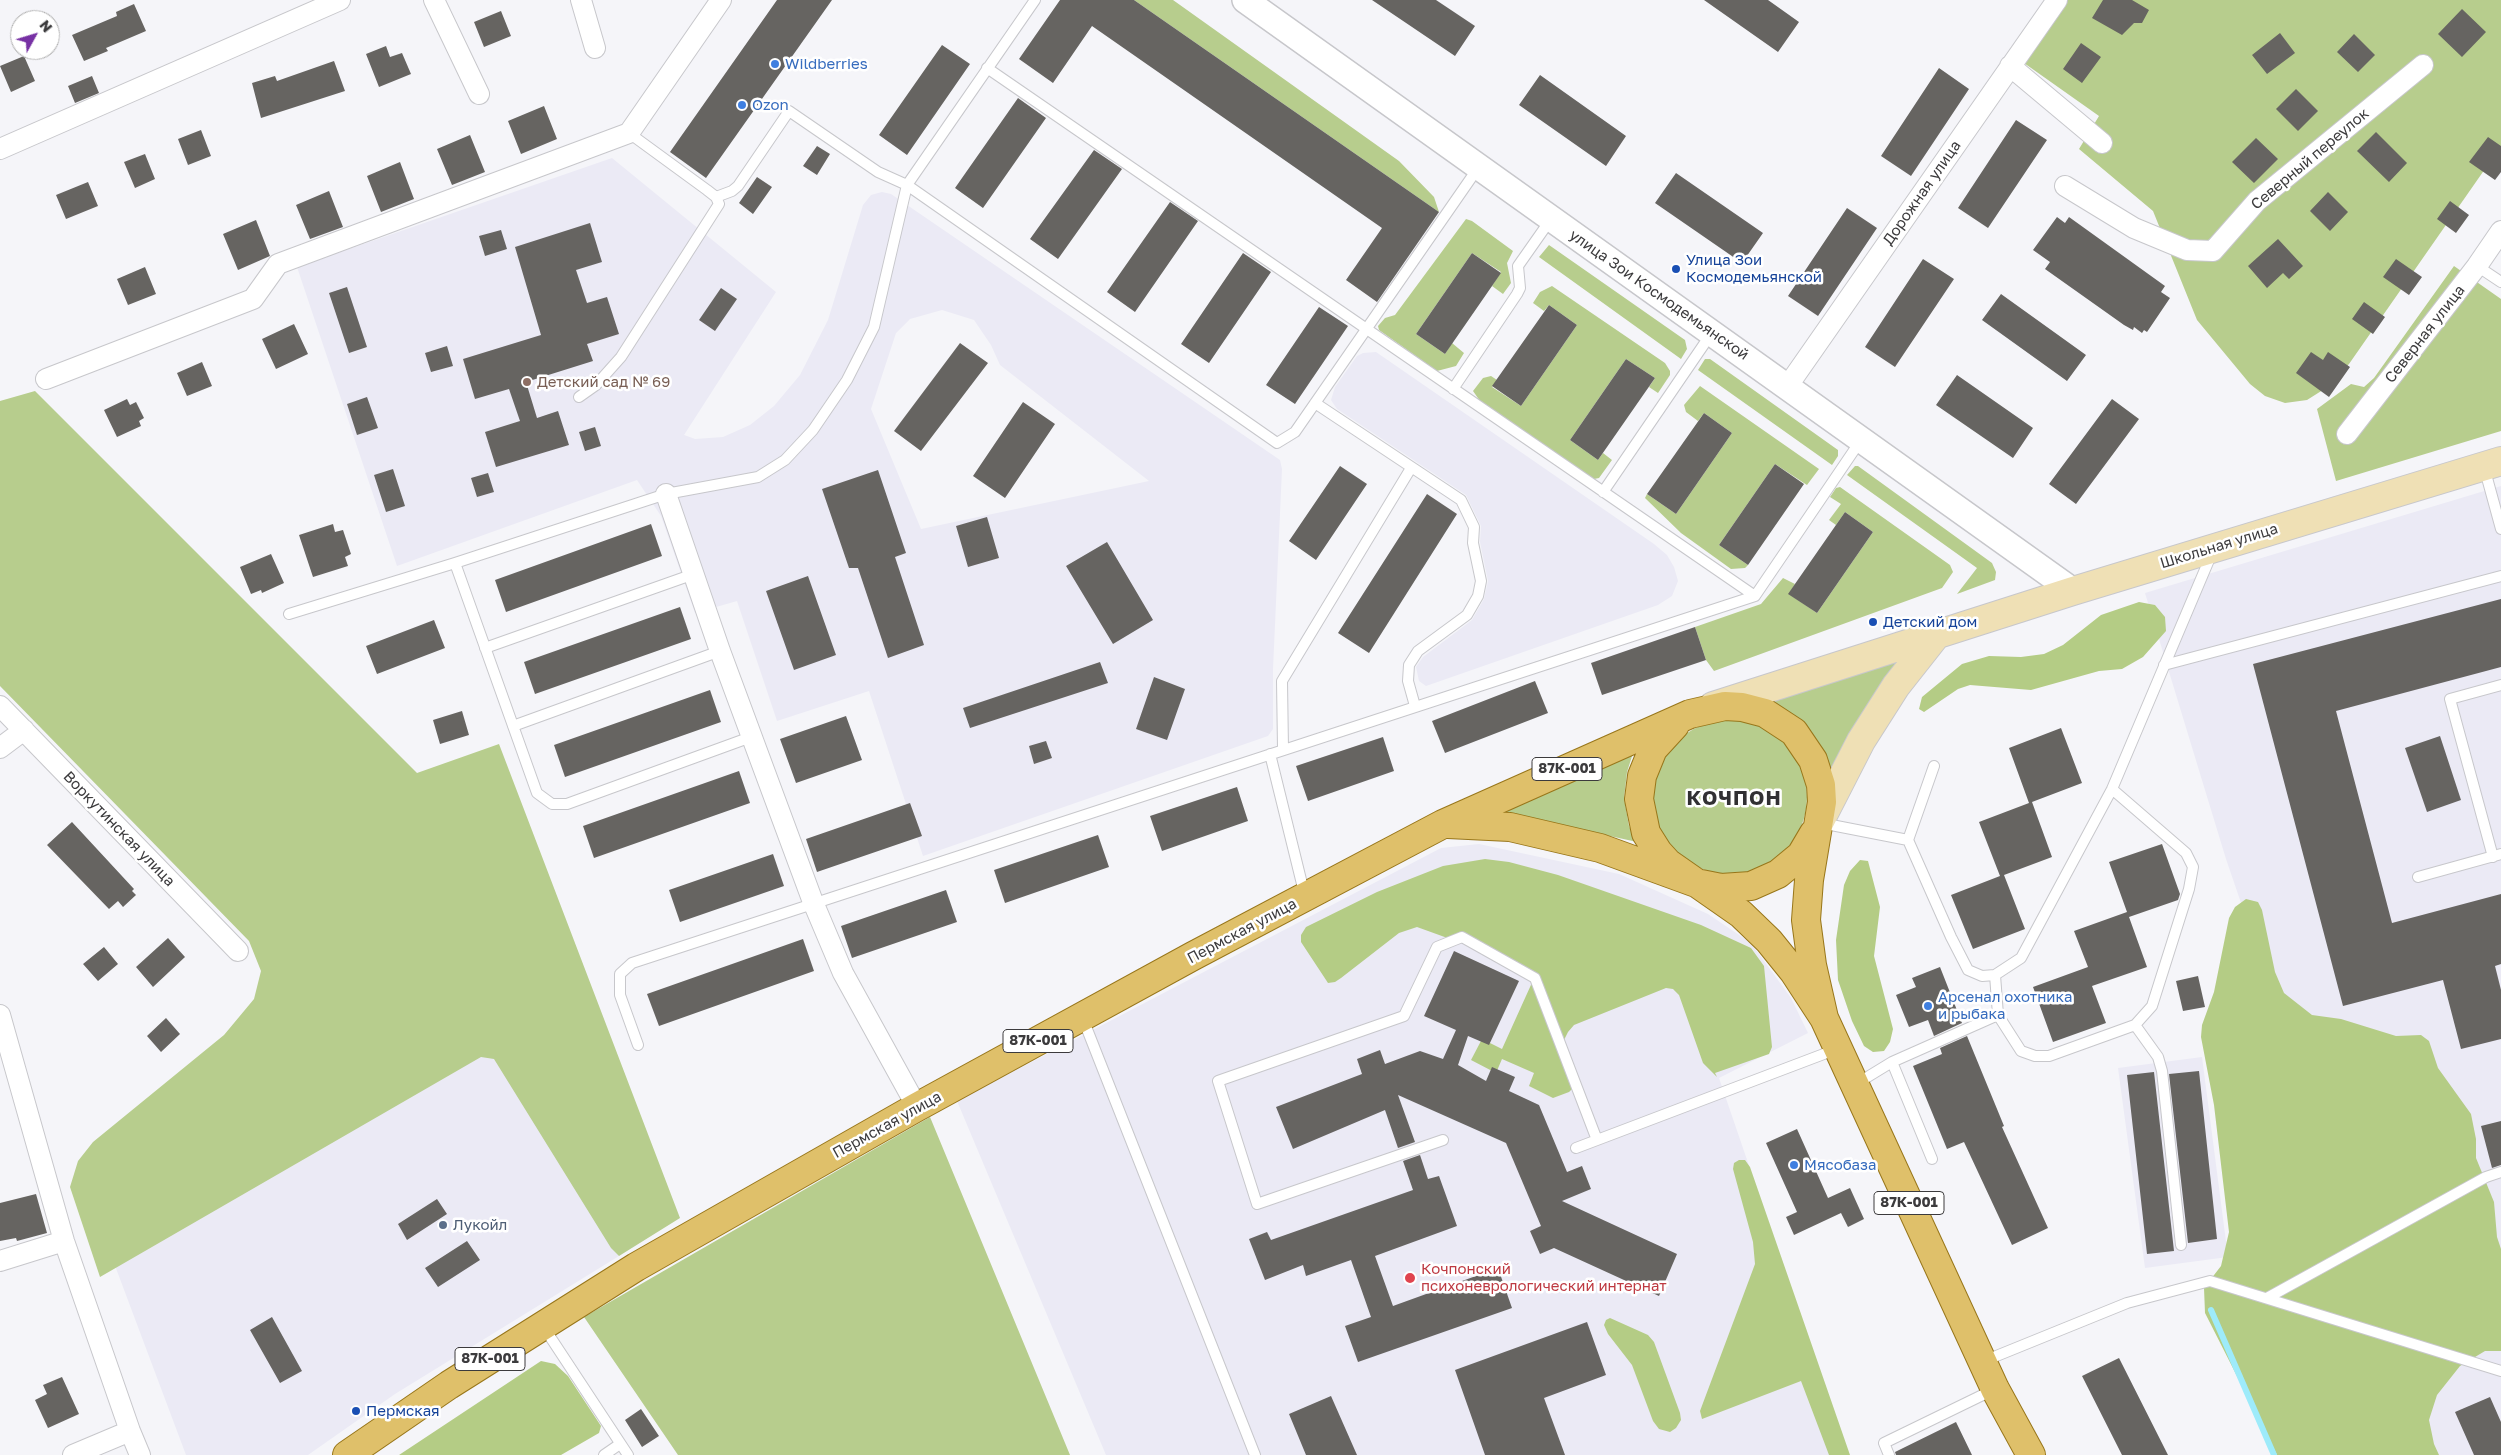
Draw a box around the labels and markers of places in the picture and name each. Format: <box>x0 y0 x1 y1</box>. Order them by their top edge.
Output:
place label: Wildberries <box>785 55 868 73</box>
marker: Wildberries <box>769 58 781 70</box>
place label: Ozon <box>752 96 789 114</box>
marker: Ozon <box>736 99 748 111</box>
place label: Улица Зои Космодемьянской <box>1686 251 1822 286</box>
marker: Улица Зои Космодемьянской <box>1670 263 1682 275</box>
place label: Детский сад № 69 <box>537 373 670 391</box>
marker: Детский сад № 69 <box>521 376 533 388</box>
place label: Детский дом <box>1883 613 1977 631</box>
marker: Детский дом <box>1867 616 1879 628</box>
place label: Арсенал охотника и рыбака <box>1938 988 2072 1023</box>
marker: Арсенал охотника и рыбака <box>1922 1000 1934 1012</box>
place label: Мясобаза <box>1804 1156 1876 1174</box>
marker: Мясобаза <box>1788 1159 1800 1171</box>
place label: Лукойл <box>453 1216 507 1234</box>
marker: Лукойл <box>437 1219 449 1231</box>
place label: Кочпонский психоневрологический интернат <box>1421 1260 1667 1295</box>
marker: Кочпонский психоневрологический интернат <box>1403 1271 1417 1285</box>
place label: Пермская <box>366 1402 440 1420</box>
marker: Пермская <box>350 1405 362 1417</box>

